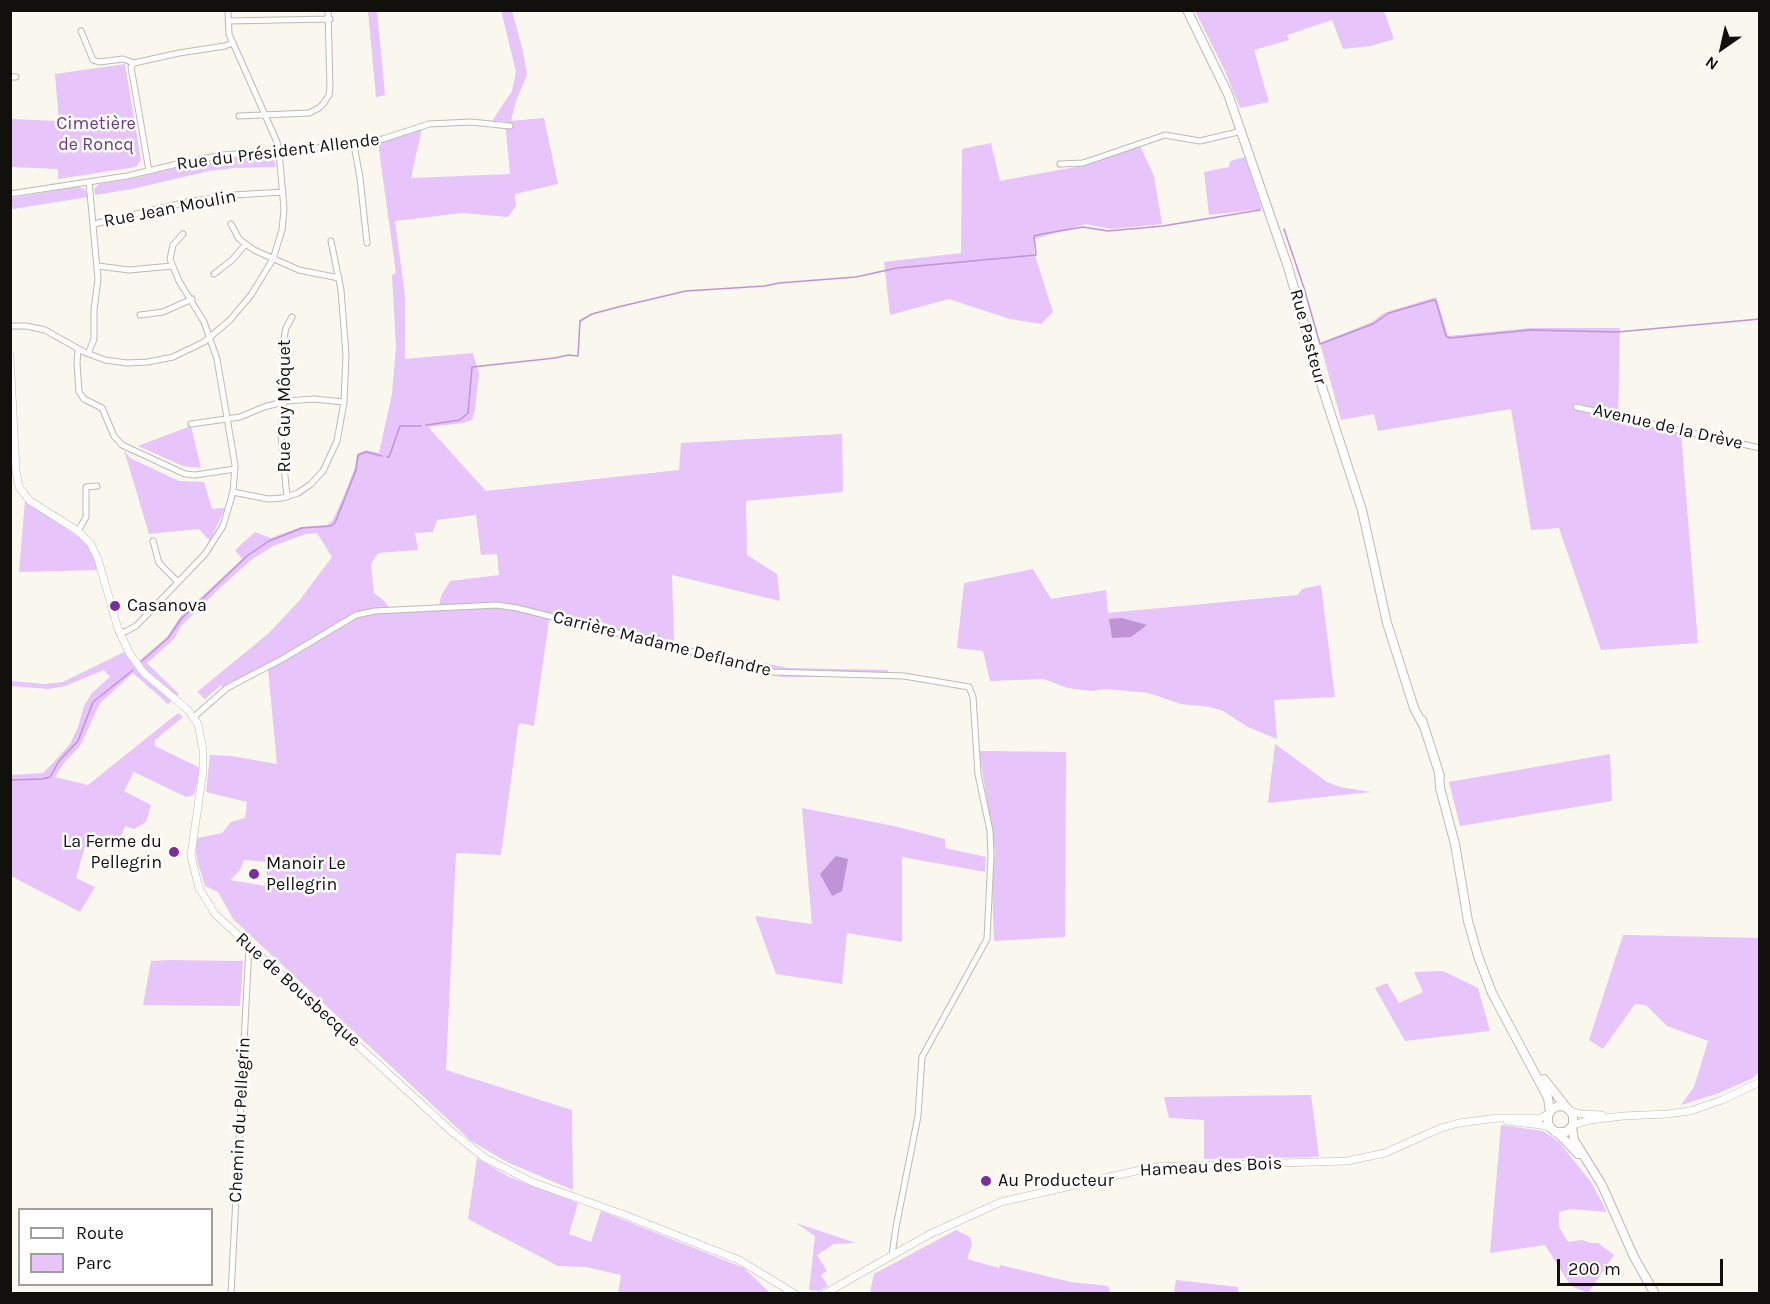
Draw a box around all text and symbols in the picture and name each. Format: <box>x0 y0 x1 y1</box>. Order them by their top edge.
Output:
north arrow <box>1692 18 1752 78</box>
text: N <box>1702 52 1722 74</box>
park label: Cimetière de Roncq <box>56 113 136 156</box>
street label: Rue du Président Allende <box>175 129 381 175</box>
street label: Rue Jean Moulin <box>102 186 238 232</box>
street label: Rue Pasteur <box>1285 287 1331 387</box>
street label: Rue Guy Môquet <box>274 339 296 473</box>
street label: Avenue de la Drève <box>1591 399 1745 455</box>
place label: Casanova <box>127 595 207 617</box>
marker: Casanova <box>108 599 122 613</box>
street label: Carrière Madame Deflandre <box>551 606 773 682</box>
place label: La Ferme du Pellegrin <box>63 831 162 874</box>
marker: La Ferme du Pellegrin <box>167 845 181 859</box>
place label: Manoir Le Pellegrin <box>266 853 346 896</box>
marker: Manoir Le Pellegrin <box>247 867 261 881</box>
street label: Rue de Bousbecque <box>231 928 365 1052</box>
street label: Chemin du Pellegrin <box>225 1037 255 1203</box>
street label: Hameau des Bois <box>1139 1152 1283 1182</box>
place label: Au Producteur <box>998 1170 1114 1192</box>
marker: Au Producteur <box>979 1174 993 1188</box>
legend <box>18 1208 213 1286</box>
text: Route <box>76 1222 124 1244</box>
scale bar <box>1560 1247 1726 1285</box>
text: Parc <box>76 1252 112 1274</box>
text: 200 m <box>1568 1258 1621 1280</box>

